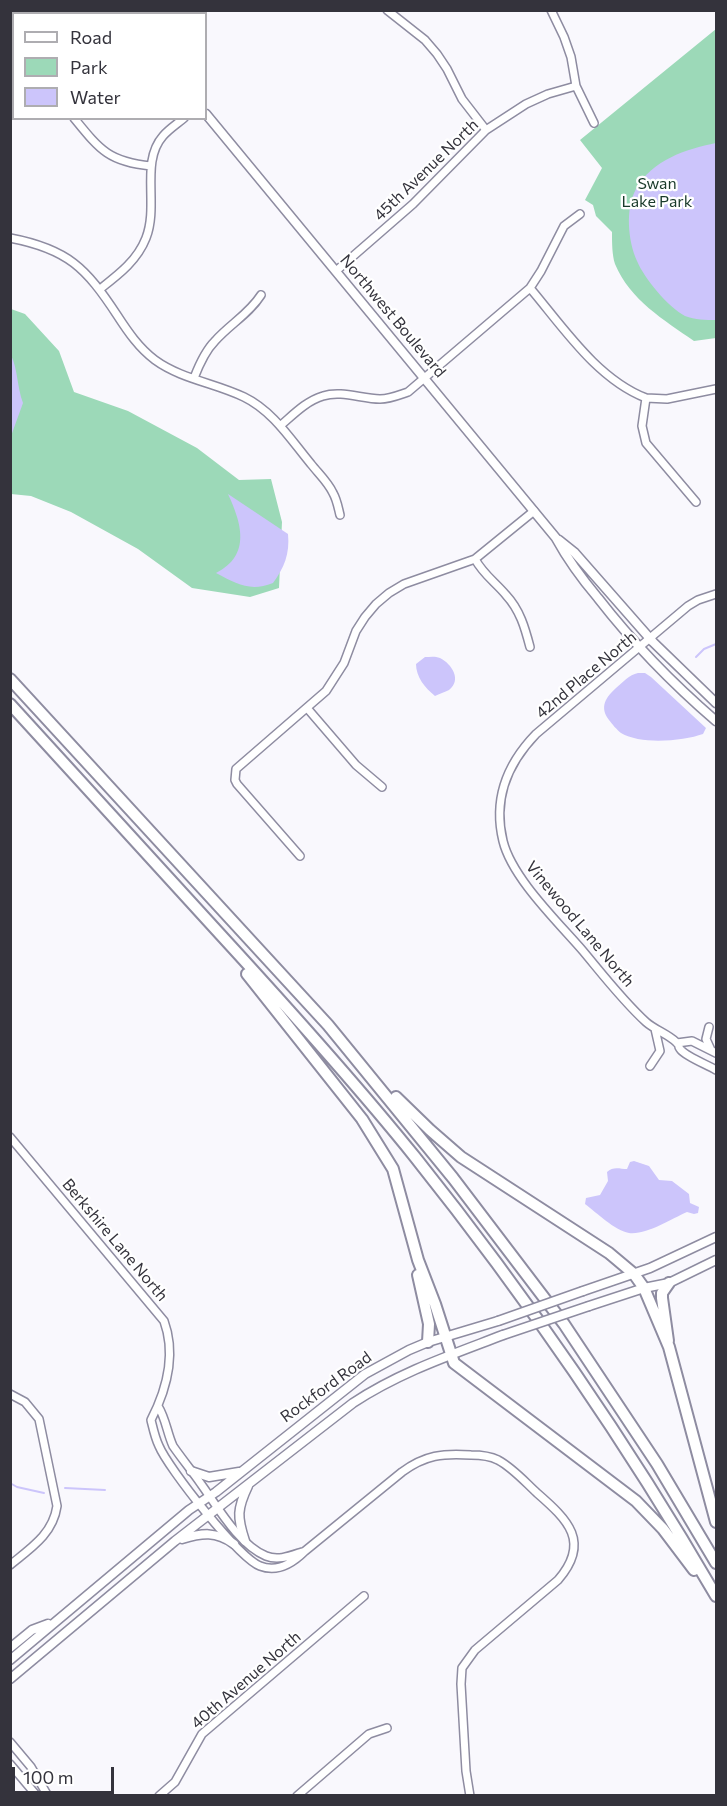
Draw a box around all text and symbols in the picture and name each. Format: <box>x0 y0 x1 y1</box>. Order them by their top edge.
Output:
legend <box>12 12 207 120</box>
text: Road <box>70 26 112 48</box>
text: Park <box>70 56 108 78</box>
text: Water <box>70 86 121 108</box>
street label: 45th Avenue North <box>370 115 482 225</box>
park label: Swan Lake Park <box>622 174 692 212</box>
street label: Northwest Boulevard <box>336 251 450 381</box>
street label: 42nd Place North <box>532 627 640 723</box>
street label: Vinewood Lane North <box>522 857 638 991</box>
street label: Berkshire Lane North <box>58 1175 172 1305</box>
street label: Rockford Road <box>277 1348 375 1426</box>
street label: 40th Avenue North <box>187 1627 305 1733</box>
scale bar <box>15 1755 117 1793</box>
text: 100 m <box>23 1766 73 1788</box>

